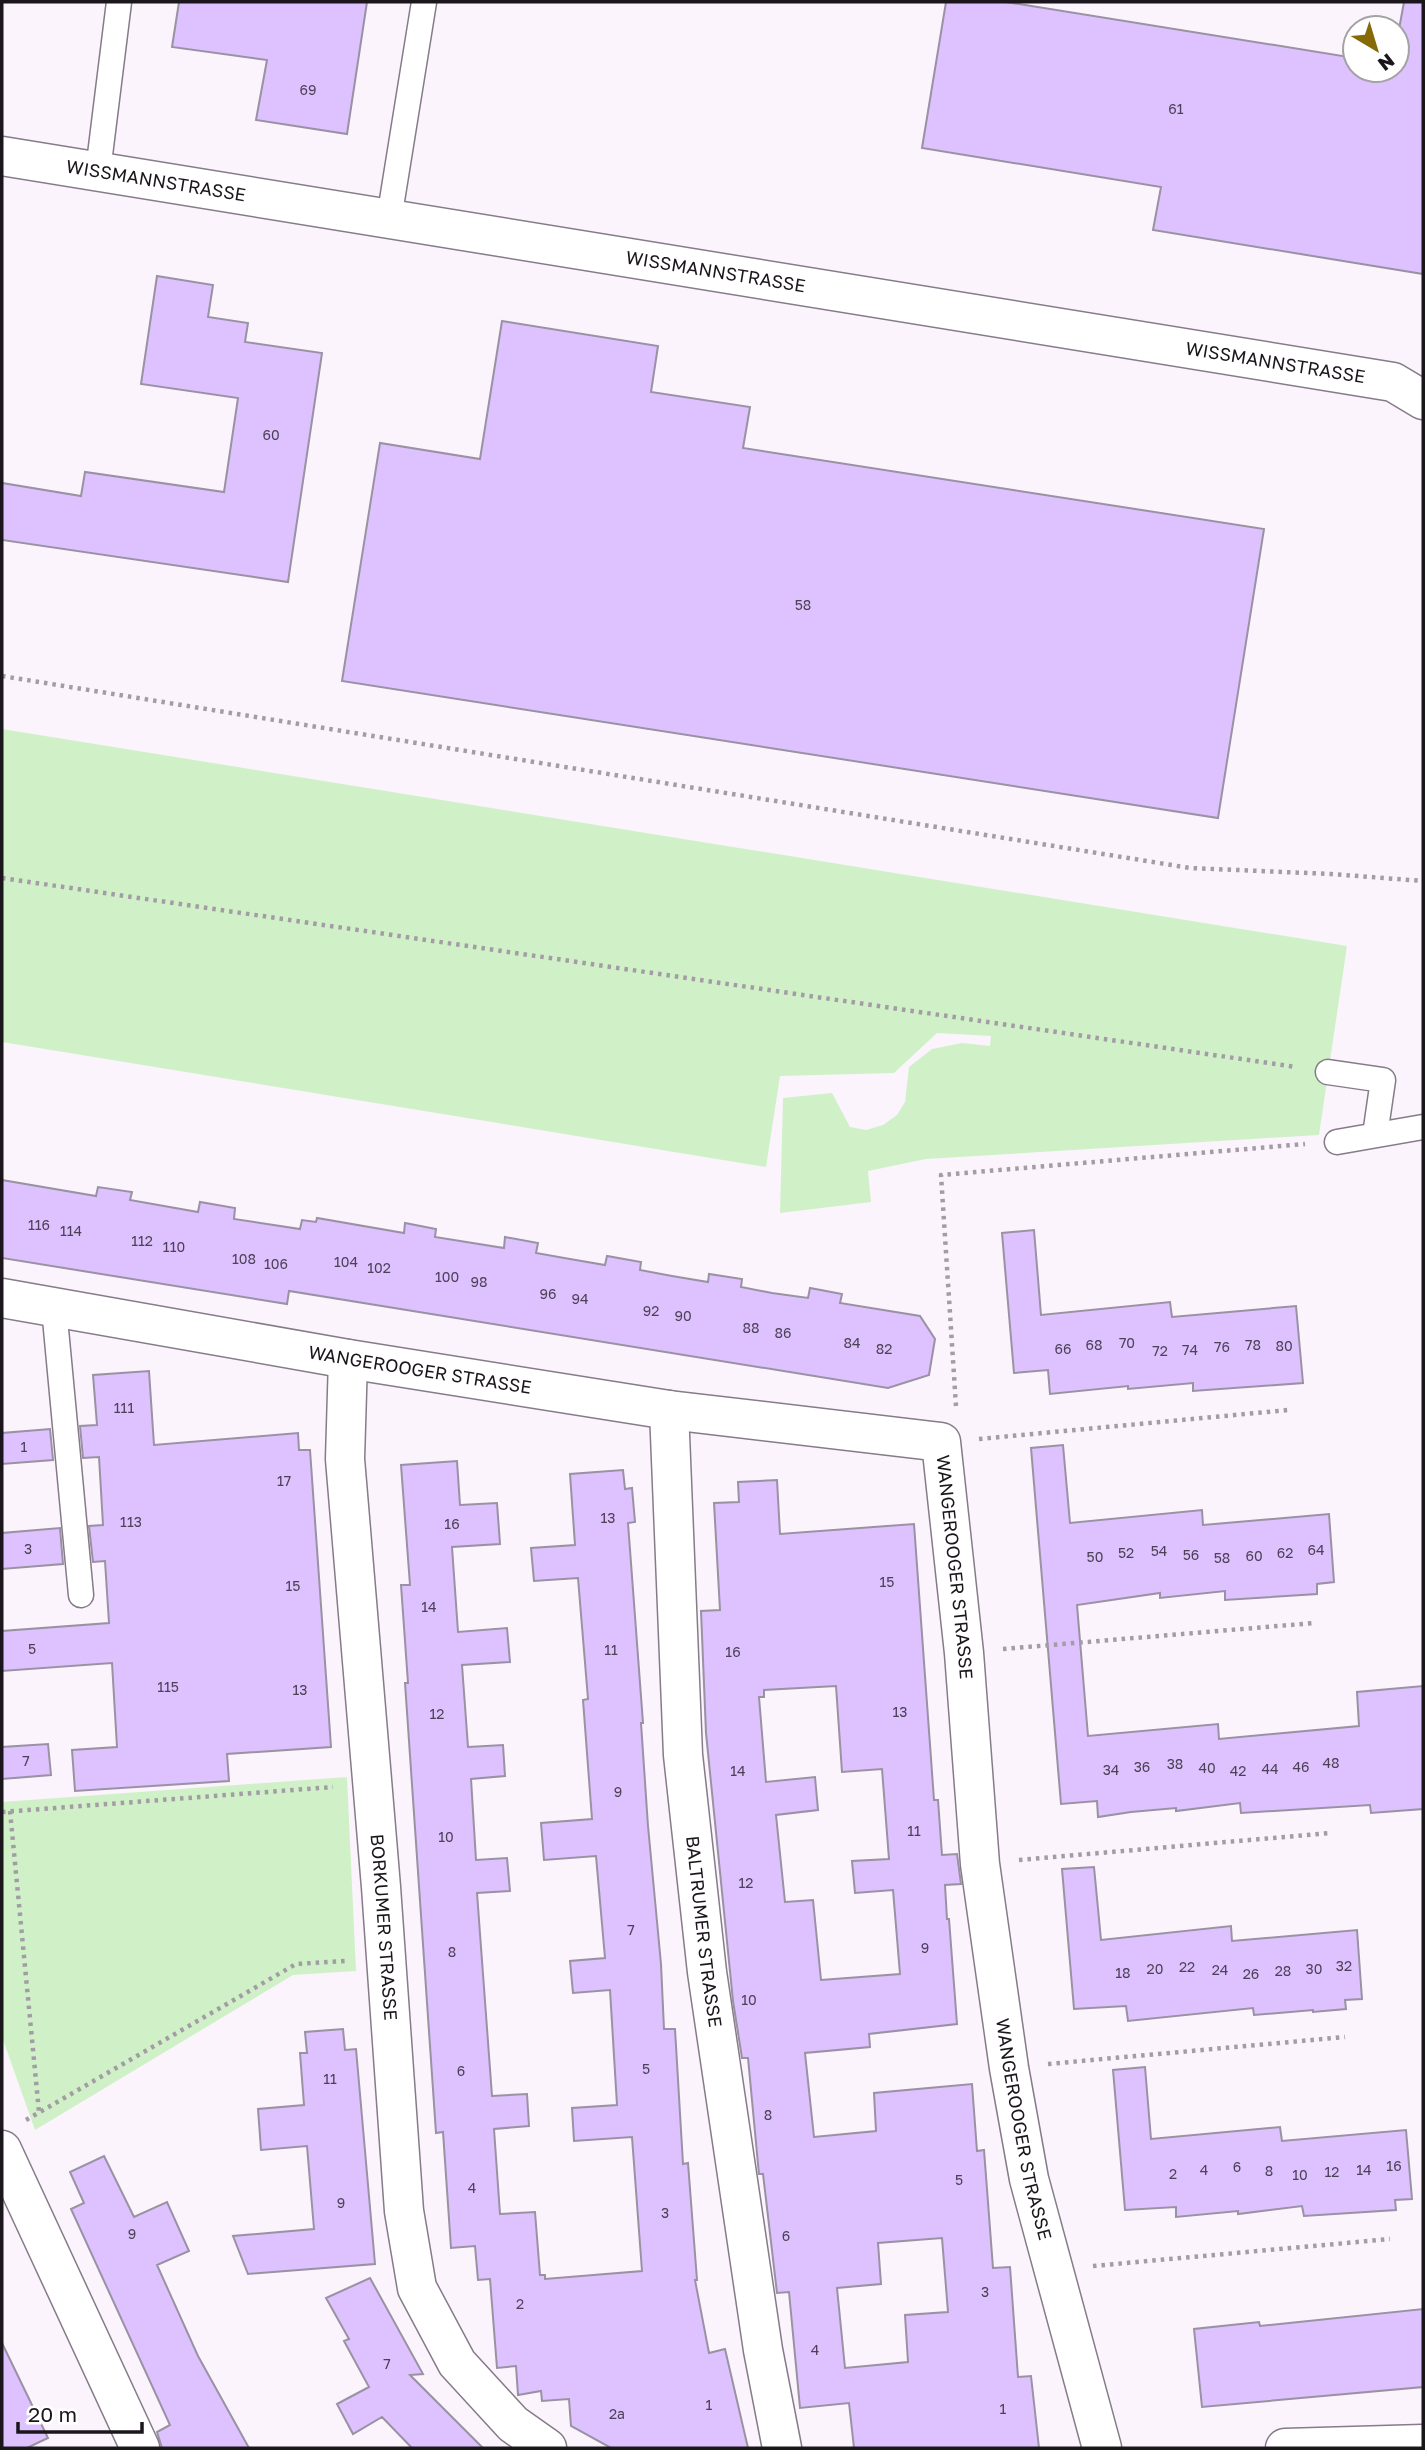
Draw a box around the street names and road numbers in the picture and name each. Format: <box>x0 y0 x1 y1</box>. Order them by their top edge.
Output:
street label: WISSMANNSTRASSE <box>65 155 248 205</box>
street label: WISSMANNSTRASSE <box>624 246 807 296</box>
street label: WISSMANNSTRASSE <box>1184 336 1367 387</box>
street label: WANGEROOGER STRASSE <box>307 1340 533 1398</box>
street label: WANGEROOGER STRASSE <box>932 1454 978 1680</box>
street label: BORKUMER STRASSE <box>367 1833 402 2021</box>
street label: BALTRUMER STRASSE <box>682 1834 727 2029</box>
street label: WANGEROOGER STRASSE <box>992 2017 1057 2242</box>

